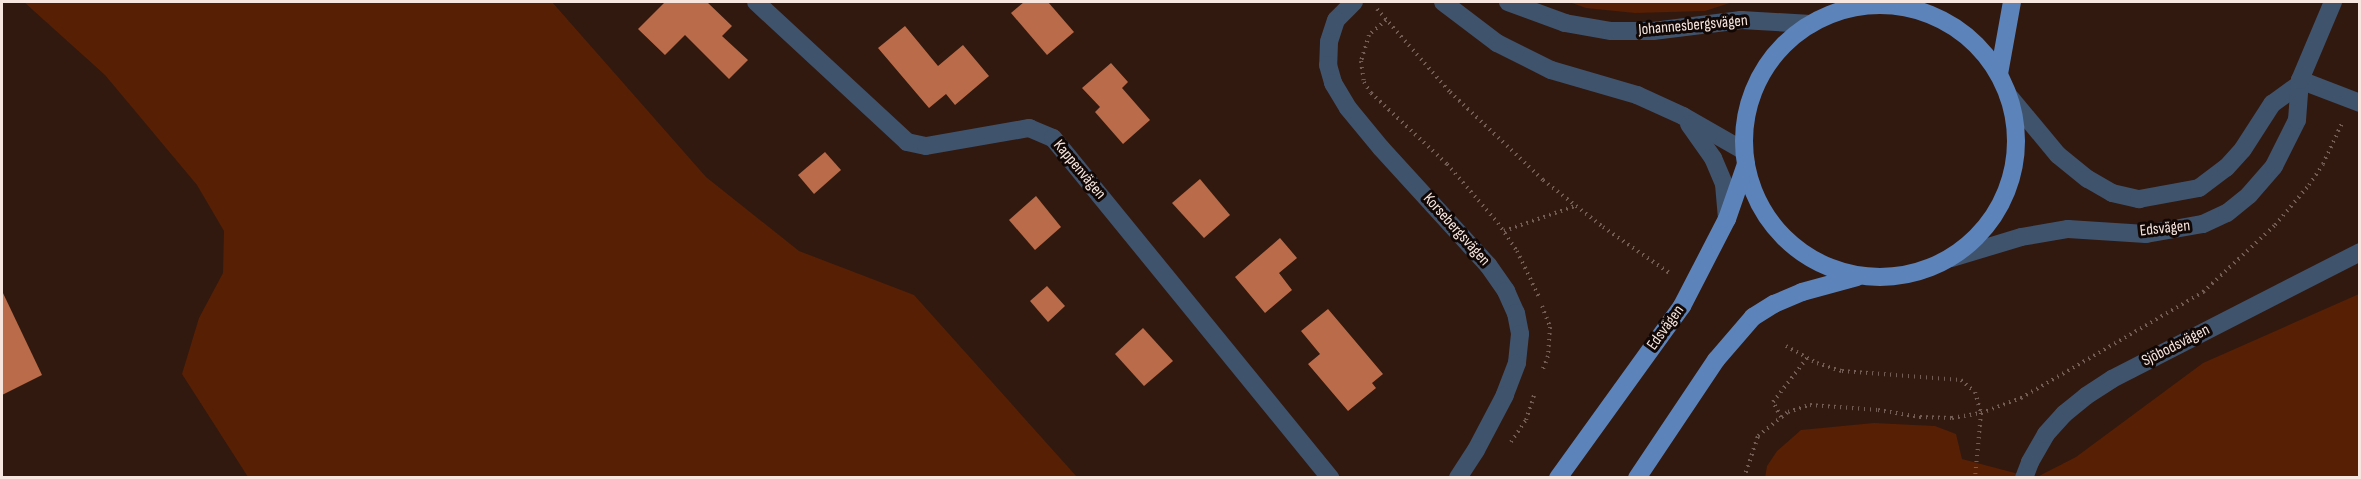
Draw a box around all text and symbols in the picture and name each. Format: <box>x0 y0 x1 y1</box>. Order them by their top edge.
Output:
street label: Johannesbergsvägen <box>1637 12 1749 40</box>
street label: Kappenvägen <box>1049 136 1109 204</box>
street label: Korsebergsvägen <box>1418 190 1494 270</box>
street label: Edsvägen <box>2139 217 2191 241</box>
street label: Edsvägen <box>1643 302 1689 354</box>
street label: Sjöbodsvägen <box>2139 321 2213 371</box>

